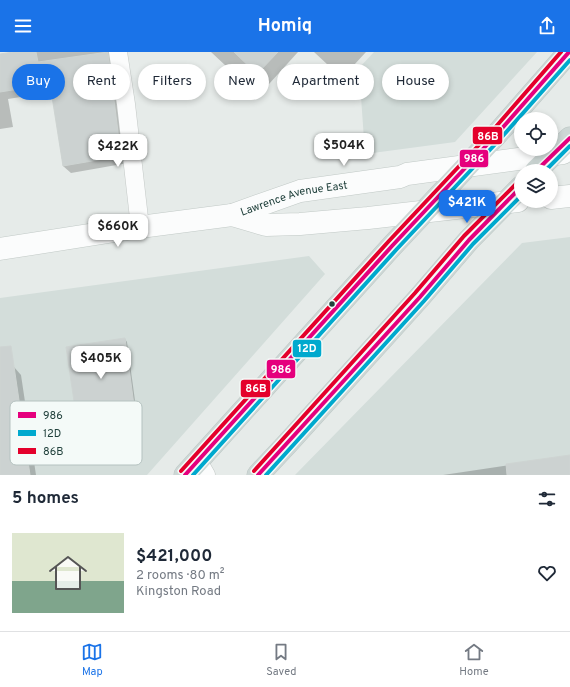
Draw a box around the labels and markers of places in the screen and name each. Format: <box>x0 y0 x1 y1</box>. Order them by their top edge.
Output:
pin: $504K <box>316 133 372 167</box>
pin: $422K <box>90 134 146 168</box>
pin: $421K <box>439 190 495 224</box>
pin: $660K <box>90 214 146 248</box>
unlabelled marker <box>327 299 337 309</box>
pin: $405K <box>73 346 129 380</box>

